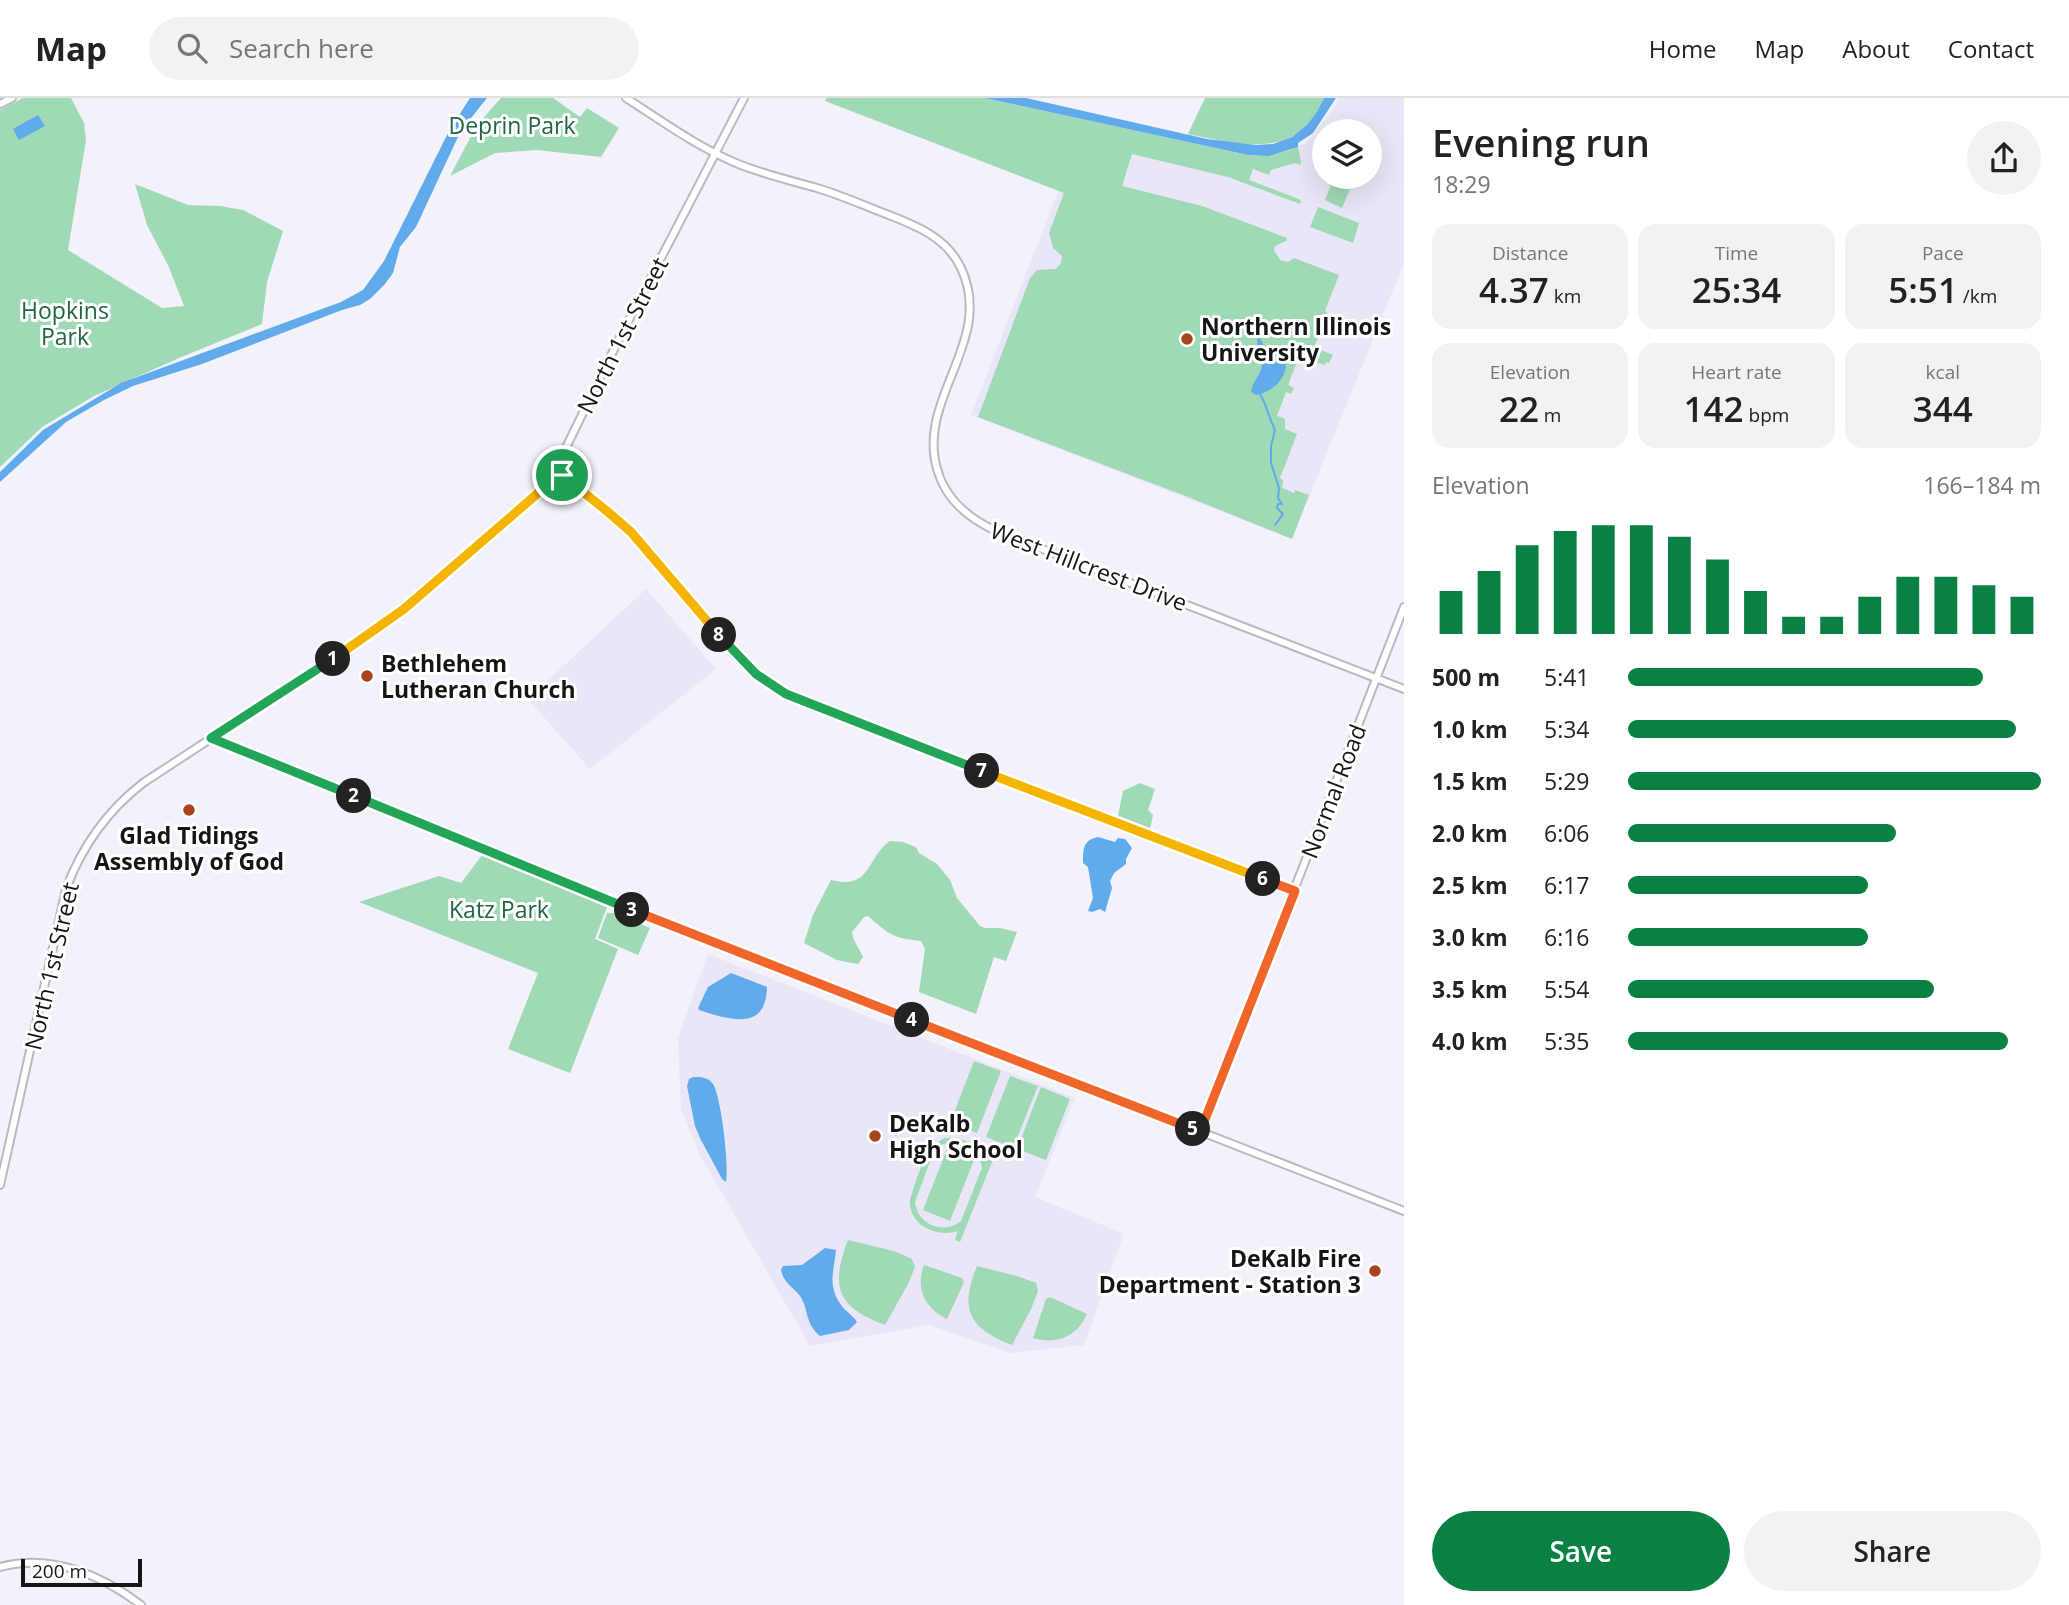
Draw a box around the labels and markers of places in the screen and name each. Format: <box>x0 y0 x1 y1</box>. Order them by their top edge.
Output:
place label: Northern Illinois University <box>1201 310 1391 368</box>
marker: Northern Illinois University <box>1179 331 1195 347</box>
pin <box>532 445 592 505</box>
pin: 8 <box>702 618 736 652</box>
pin: 1 <box>316 642 350 676</box>
place label: Bethlehem Lutheran Church <box>381 647 576 705</box>
marker: Bethlehem Lutheran Church <box>359 668 375 684</box>
pin: 7 <box>964 754 1000 788</box>
pin: 2 <box>336 778 372 814</box>
marker: Glad Tidings Assembly of God <box>181 802 197 818</box>
place label: Glad Tidings Assembly of God <box>94 819 284 877</box>
pin: 6 <box>1246 862 1280 896</box>
pin: 3 <box>614 892 650 928</box>
pin: 4 <box>894 1002 930 1038</box>
place label: DeKalb High School <box>889 1107 1023 1165</box>
pin: 5 <box>1176 1112 1210 1146</box>
marker: DeKalb High School <box>867 1128 883 1144</box>
place label: DeKalb Fire Department - Station 3 <box>1099 1242 1361 1300</box>
marker: DeKalb Fire Department - Station 3 <box>1367 1263 1383 1279</box>

